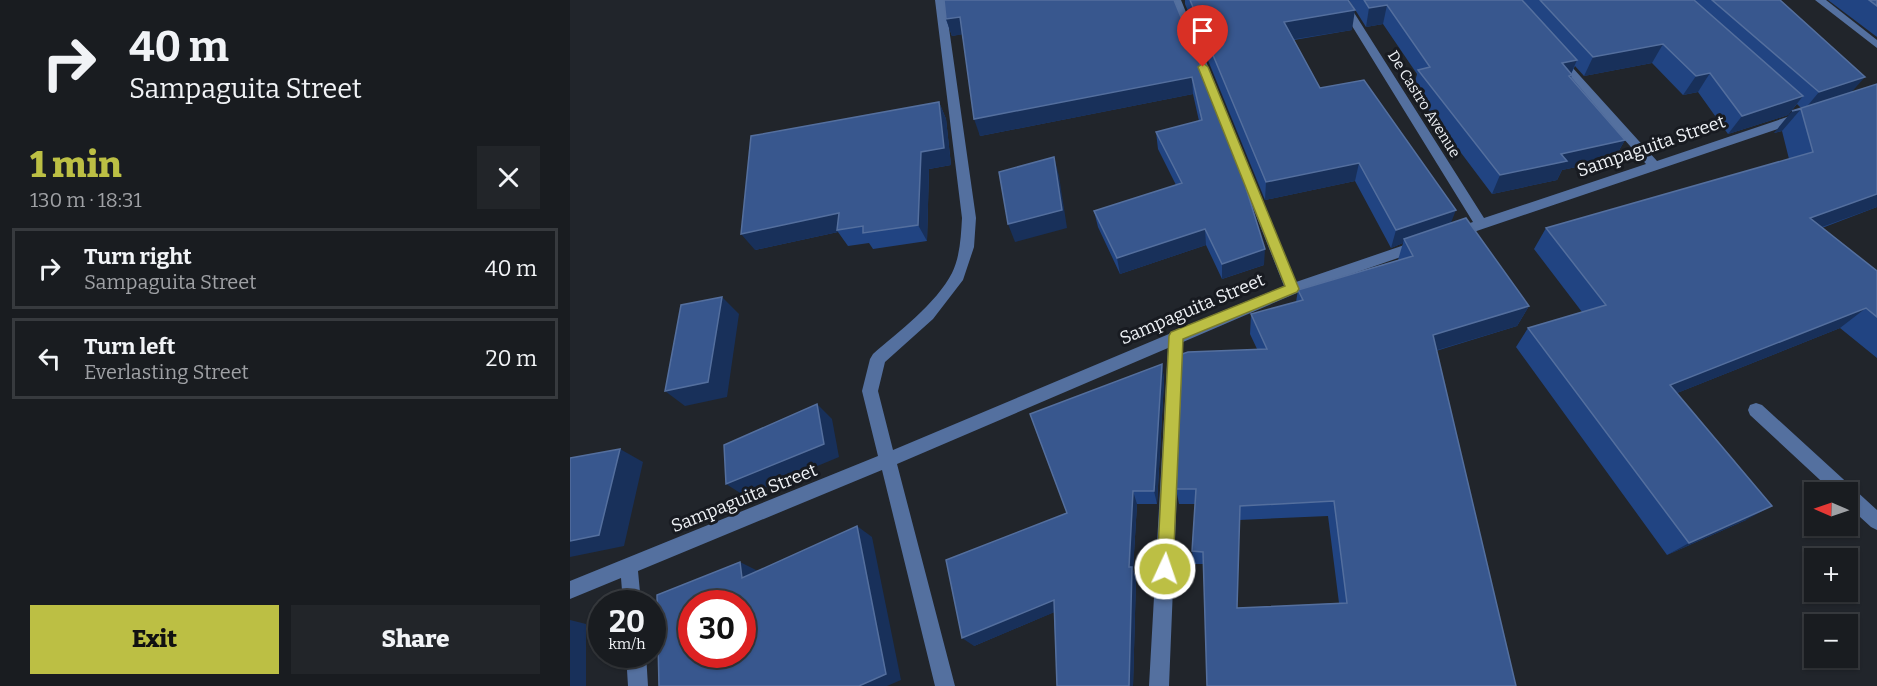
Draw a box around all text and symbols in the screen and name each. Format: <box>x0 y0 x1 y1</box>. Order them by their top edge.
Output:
pin <box>1177 5 1228 67</box>
icon: arrive <box>1186 14 1219 47</box>
text: 40 m <box>129 22 229 72</box>
icon: right <box>30 24 108 102</box>
street label: De Castro Avenue <box>1384 47 1464 161</box>
text: Sampaguita Street <box>129 73 362 105</box>
street label: Sampaguita Street <box>1574 110 1728 182</box>
text: 1 min <box>30 143 122 187</box>
button: close <box>477 146 540 209</box>
text: 130 m · 18:31 <box>30 188 142 212</box>
text: Turn right <box>84 243 192 270</box>
icon: right <box>33 252 66 285</box>
text: 40 m <box>485 255 537 282</box>
street label: Sampaguita Street <box>1116 268 1268 349</box>
text: Sampaguita Street <box>84 270 256 294</box>
text: Turn left <box>84 333 176 360</box>
icon: left <box>33 342 66 375</box>
text: 20 m <box>486 345 537 372</box>
text: Everlasting Street <box>84 360 249 384</box>
street label: Sampaguita Street <box>668 459 820 537</box>
north arrow <box>1804 482 1858 536</box>
map controls <box>1804 482 1858 668</box>
position arrow <box>1133 537 1197 601</box>
button: + <box>1804 548 1858 602</box>
speed limit sign: 30 <box>678 590 756 668</box>
text: 20 <box>609 604 645 640</box>
button: Exit <box>30 605 279 674</box>
button: Share <box>291 605 540 674</box>
button: − <box>1804 614 1858 668</box>
text: km/h <box>608 635 646 653</box>

